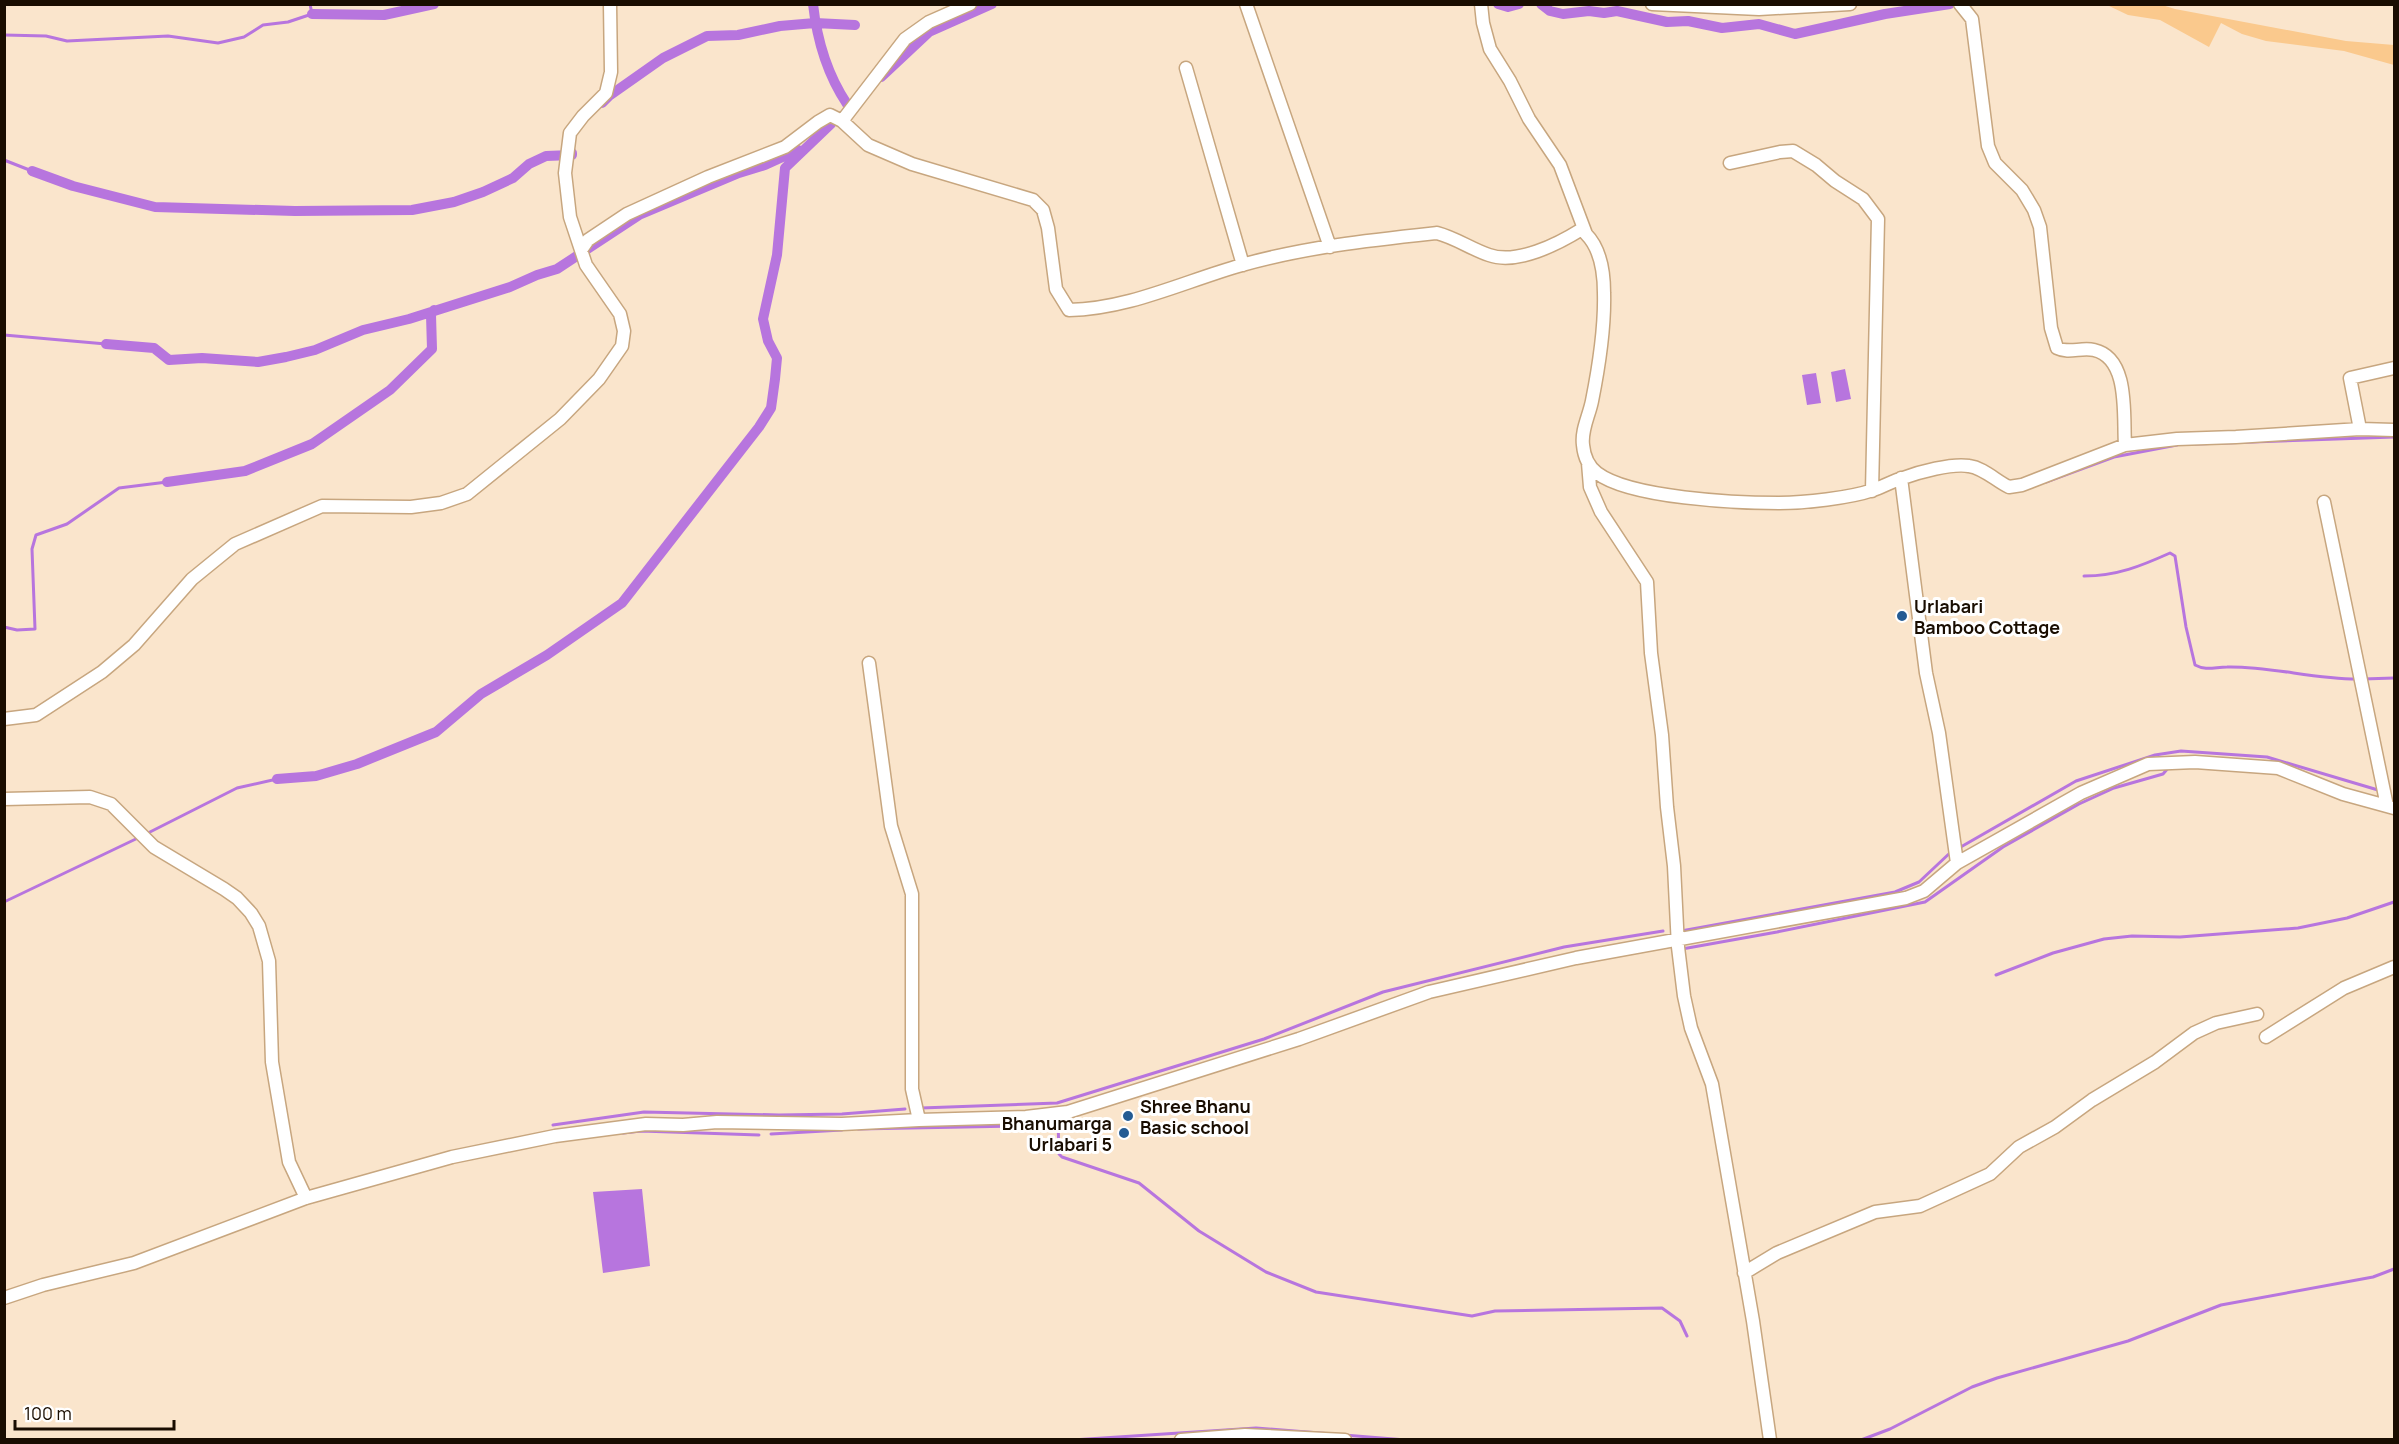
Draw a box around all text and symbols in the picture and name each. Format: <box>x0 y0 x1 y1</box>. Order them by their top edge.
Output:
place label: Urlabari Bamboo Cottage <box>1914 594 2060 639</box>
marker: Urlabari Bamboo Cottage <box>1895 609 1909 623</box>
place label: Shree Bhanu Basic school <box>1140 1094 1251 1139</box>
marker: Shree Bhanu Basic school <box>1121 1109 1135 1123</box>
place label: Bhanumarga Urlabari 5 <box>1002 1111 1112 1156</box>
marker: Bhanumarga Urlabari 5 <box>1117 1126 1131 1140</box>
scale bar <box>15 1393 174 1431</box>
text: 100 m <box>24 1401 72 1425</box>

